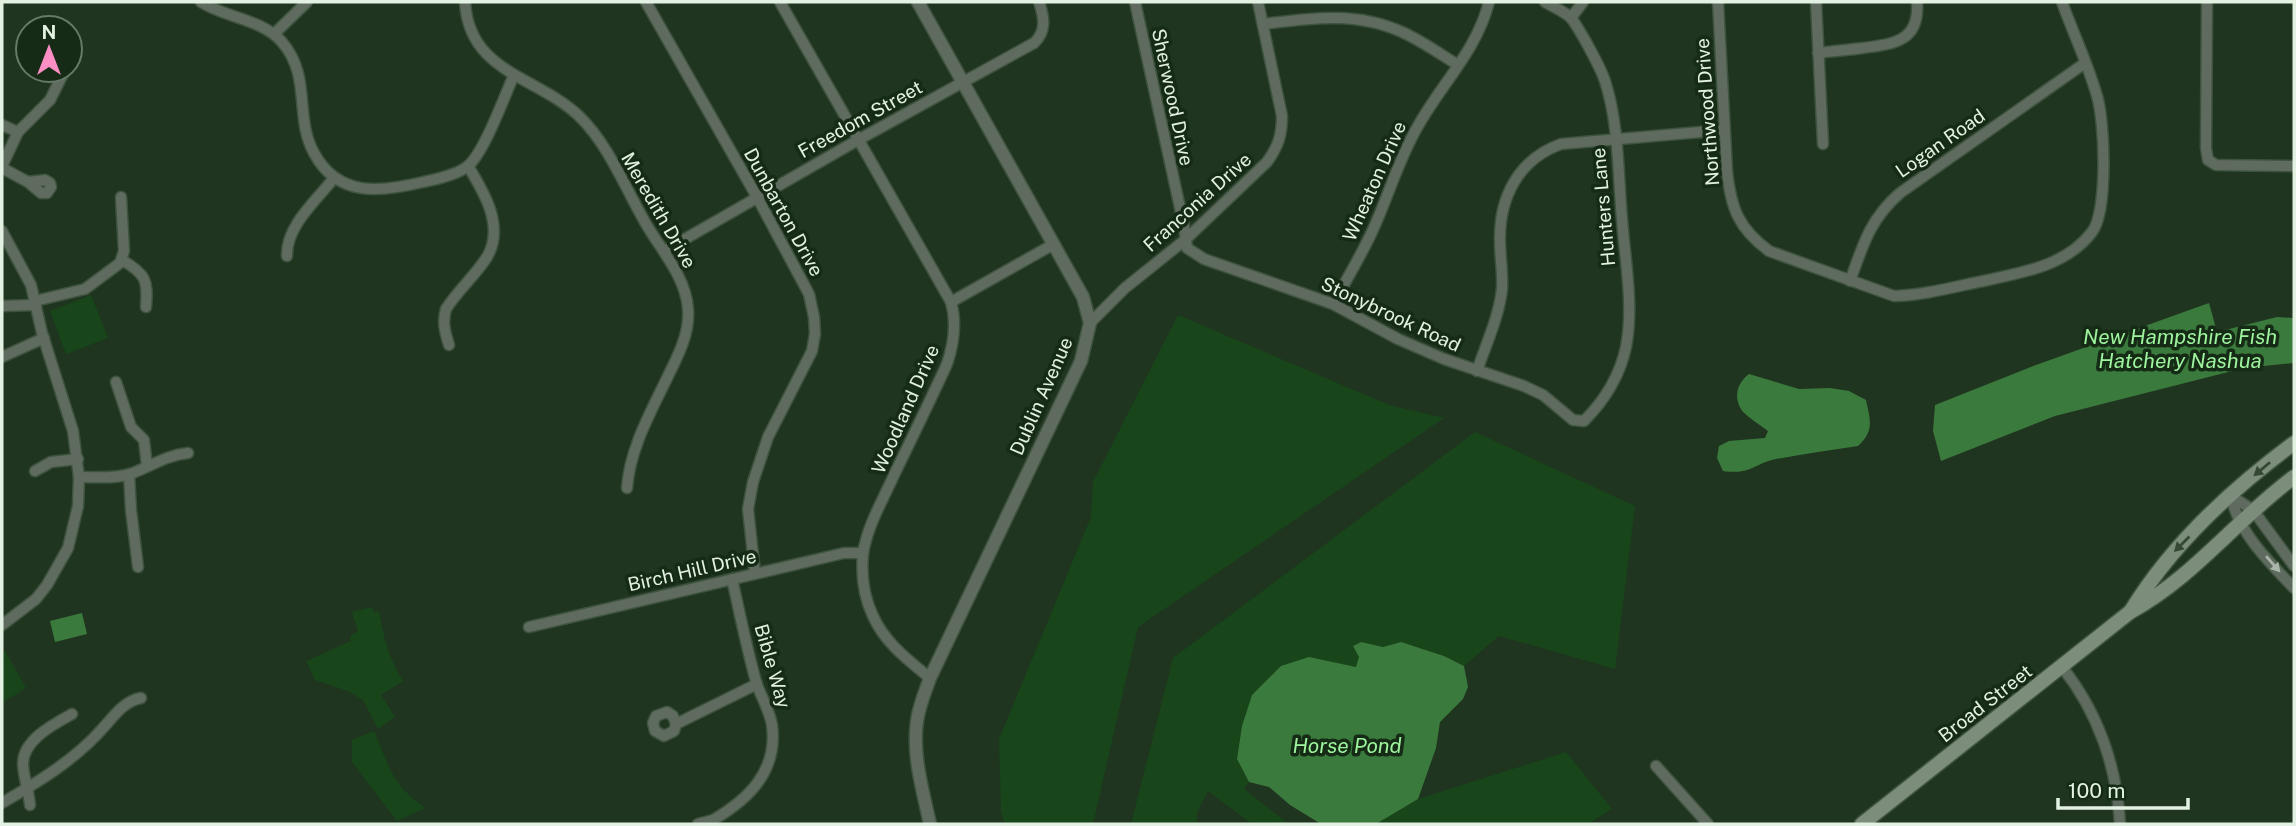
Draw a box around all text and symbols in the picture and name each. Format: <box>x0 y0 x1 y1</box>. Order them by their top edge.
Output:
north arrow <box>14 14 84 84</box>
text: N <box>42 21 56 43</box>
street label: Sherwood Drive <box>1148 26 1198 168</box>
street label: Northwood Drive <box>1691 38 1723 186</box>
street label: Freedom Street <box>794 76 926 162</box>
street label: Logan Road <box>1891 104 1989 182</box>
street label: Wheaton Drive <box>1338 118 1410 244</box>
street label: Dunbarton Drive <box>740 144 828 280</box>
street label: Hunters Lane <box>1587 147 1619 267</box>
street label: Meredith Drive <box>617 148 701 272</box>
street label: Franconia Drive <box>1139 148 1255 256</box>
street label: Stonybrook Road <box>1318 272 1464 356</box>
water label: New Hampshire Fish Hatchery Nashua <box>2083 324 2277 373</box>
street label: Dublin Avenue <box>1005 334 1077 458</box>
street label: Woodland Drive <box>867 341 943 477</box>
one-way arrow <box>2253 461 2271 477</box>
one-way arrow <box>2174 535 2191 551</box>
street label: Birch Hill Drive <box>626 545 758 595</box>
one-way arrow <box>2265 556 2280 573</box>
street label: Bible Way <box>750 621 796 711</box>
street label: Broad Street <box>1934 660 2036 746</box>
water label: Horse Pond <box>1292 733 1402 758</box>
scale bar <box>2058 766 2188 810</box>
text: 100 m <box>2068 778 2125 803</box>

